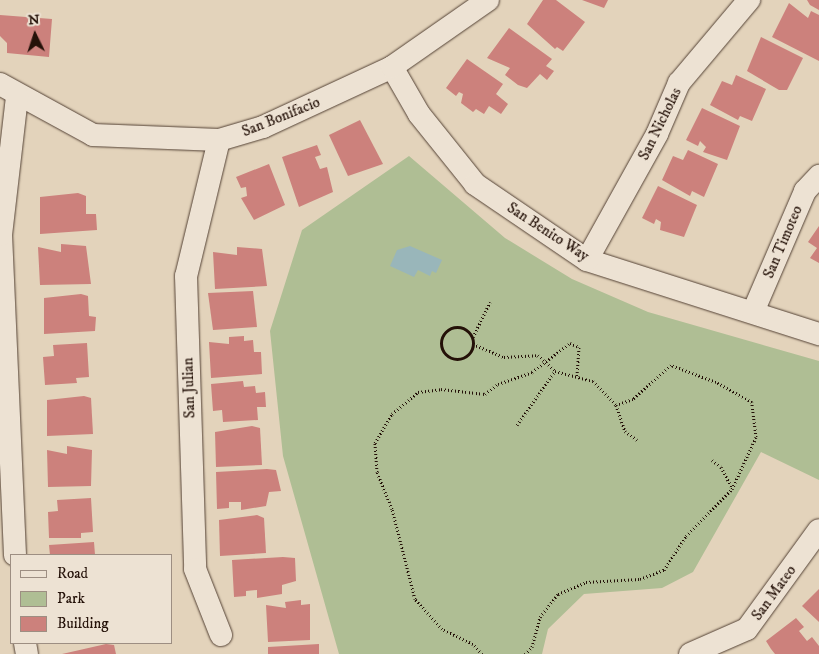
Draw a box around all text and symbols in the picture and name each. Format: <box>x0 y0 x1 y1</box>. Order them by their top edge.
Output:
north arrow <box>10 10 60 60</box>
text: N <box>28 11 40 29</box>
street label: San Nicholas <box>635 85 685 163</box>
street label: San Bonifacio <box>239 93 323 141</box>
street label: San Benito Way <box>504 199 592 265</box>
street label: San Timoteo <box>760 203 806 281</box>
street label: San Julian <box>179 357 199 419</box>
legend <box>10 554 172 644</box>
street label: San Mateo <box>748 562 800 624</box>
text: Road <box>57 564 88 583</box>
text: Park <box>57 589 85 608</box>
text: Building <box>57 614 109 633</box>

